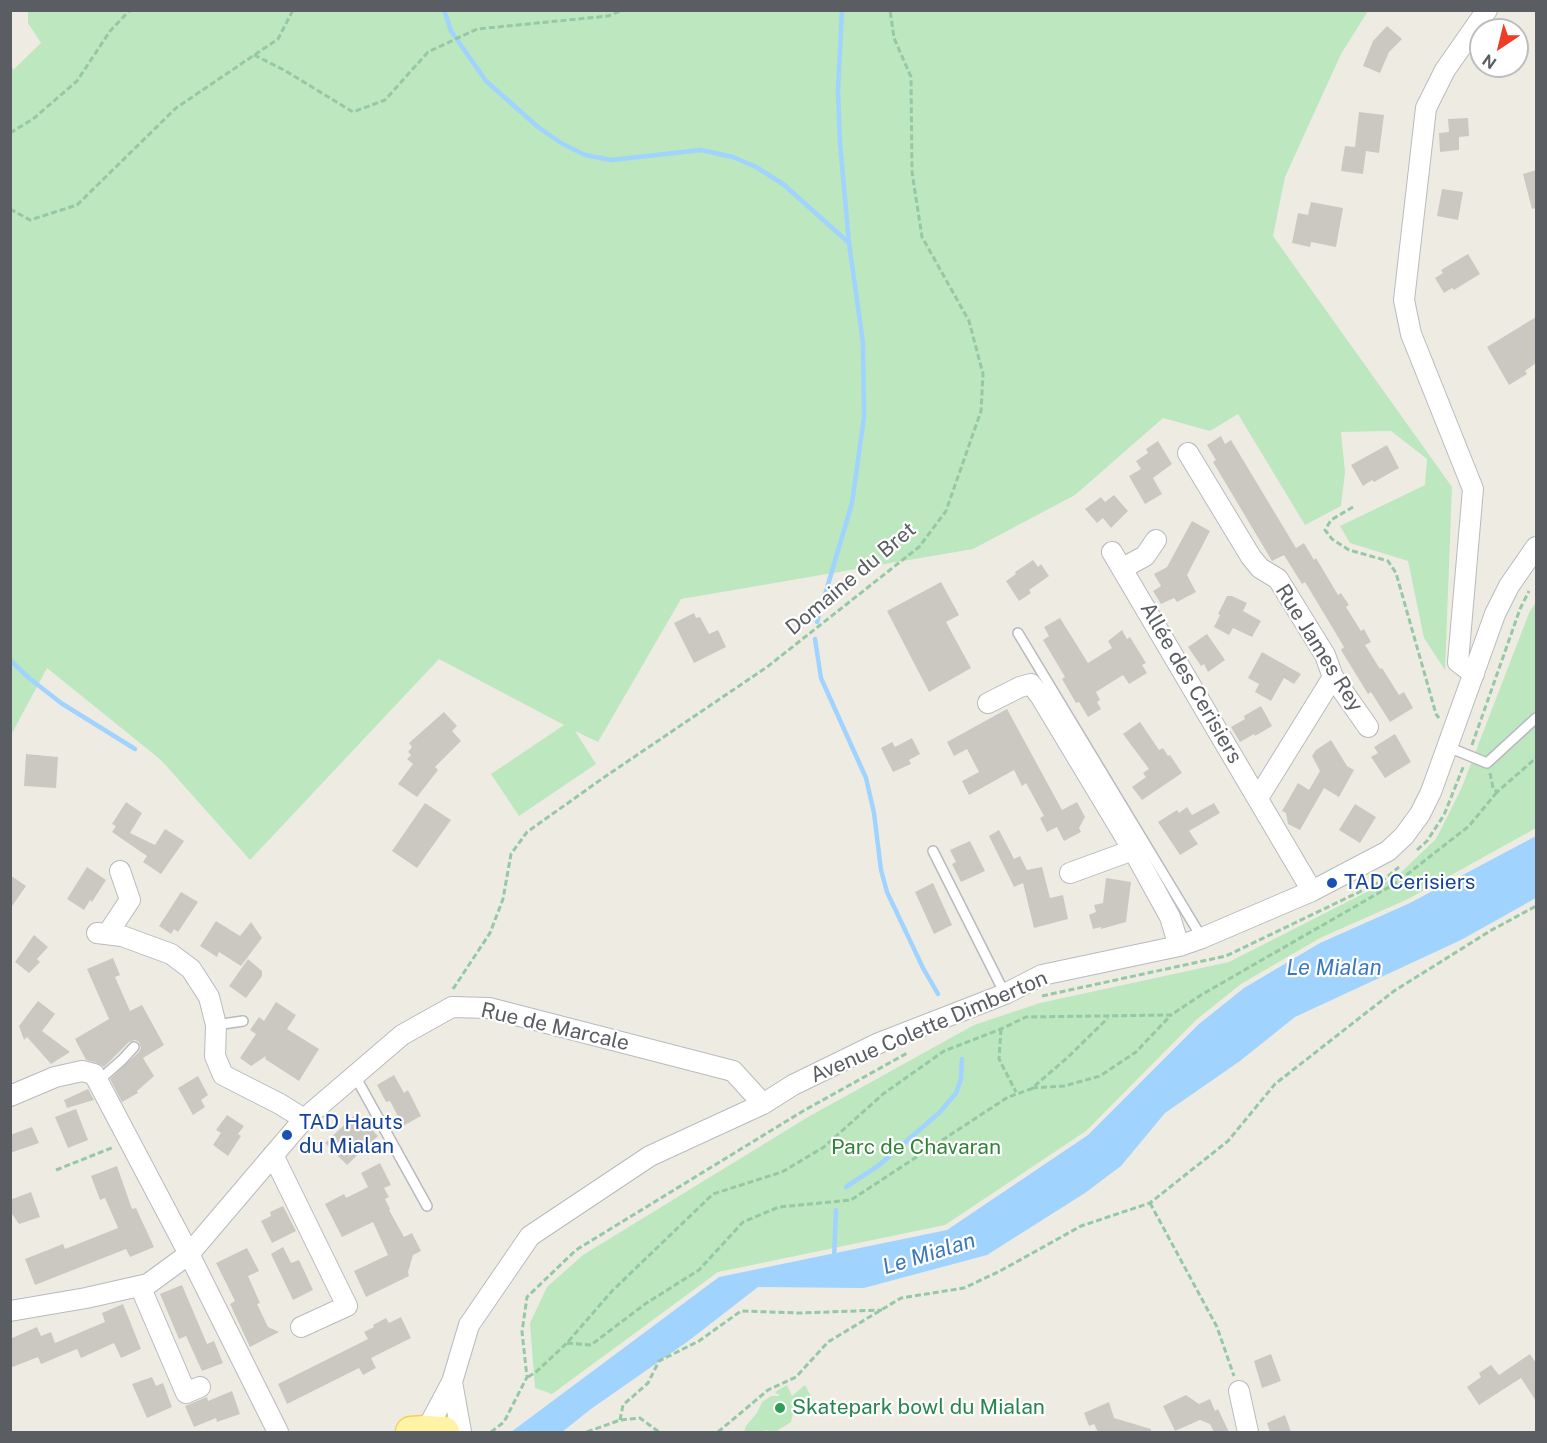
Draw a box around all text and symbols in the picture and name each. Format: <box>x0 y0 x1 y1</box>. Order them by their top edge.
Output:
north arrow <box>1469 18 1529 78</box>
text: N <box>1479 50 1500 73</box>
street label: Domaine du Bret <box>781 517 921 641</box>
street label: Rue James Rey <box>1270 580 1368 716</box>
street label: Allée des Cerisiers <box>1135 598 1247 768</box>
place label: TAD Cerisiers <box>1344 870 1475 896</box>
marker: TAD Cerisiers <box>1325 876 1339 890</box>
water label: Le Mialan <box>1286 955 1382 981</box>
street label: Avenue Colette Dimberton <box>807 966 1051 1088</box>
street label: Rue de Marcale <box>478 998 632 1056</box>
place label: TAD Hauts du Mialan <box>299 1110 403 1160</box>
marker: TAD Hauts du Mialan <box>280 1128 294 1142</box>
park label: Parc de Chavaran <box>831 1135 1001 1161</box>
water label: Le Mialan <box>880 1227 978 1281</box>
place label: Skatepark bowl du Mialan <box>792 1395 1045 1421</box>
marker: Skatepark bowl du Mialan <box>773 1401 787 1415</box>

